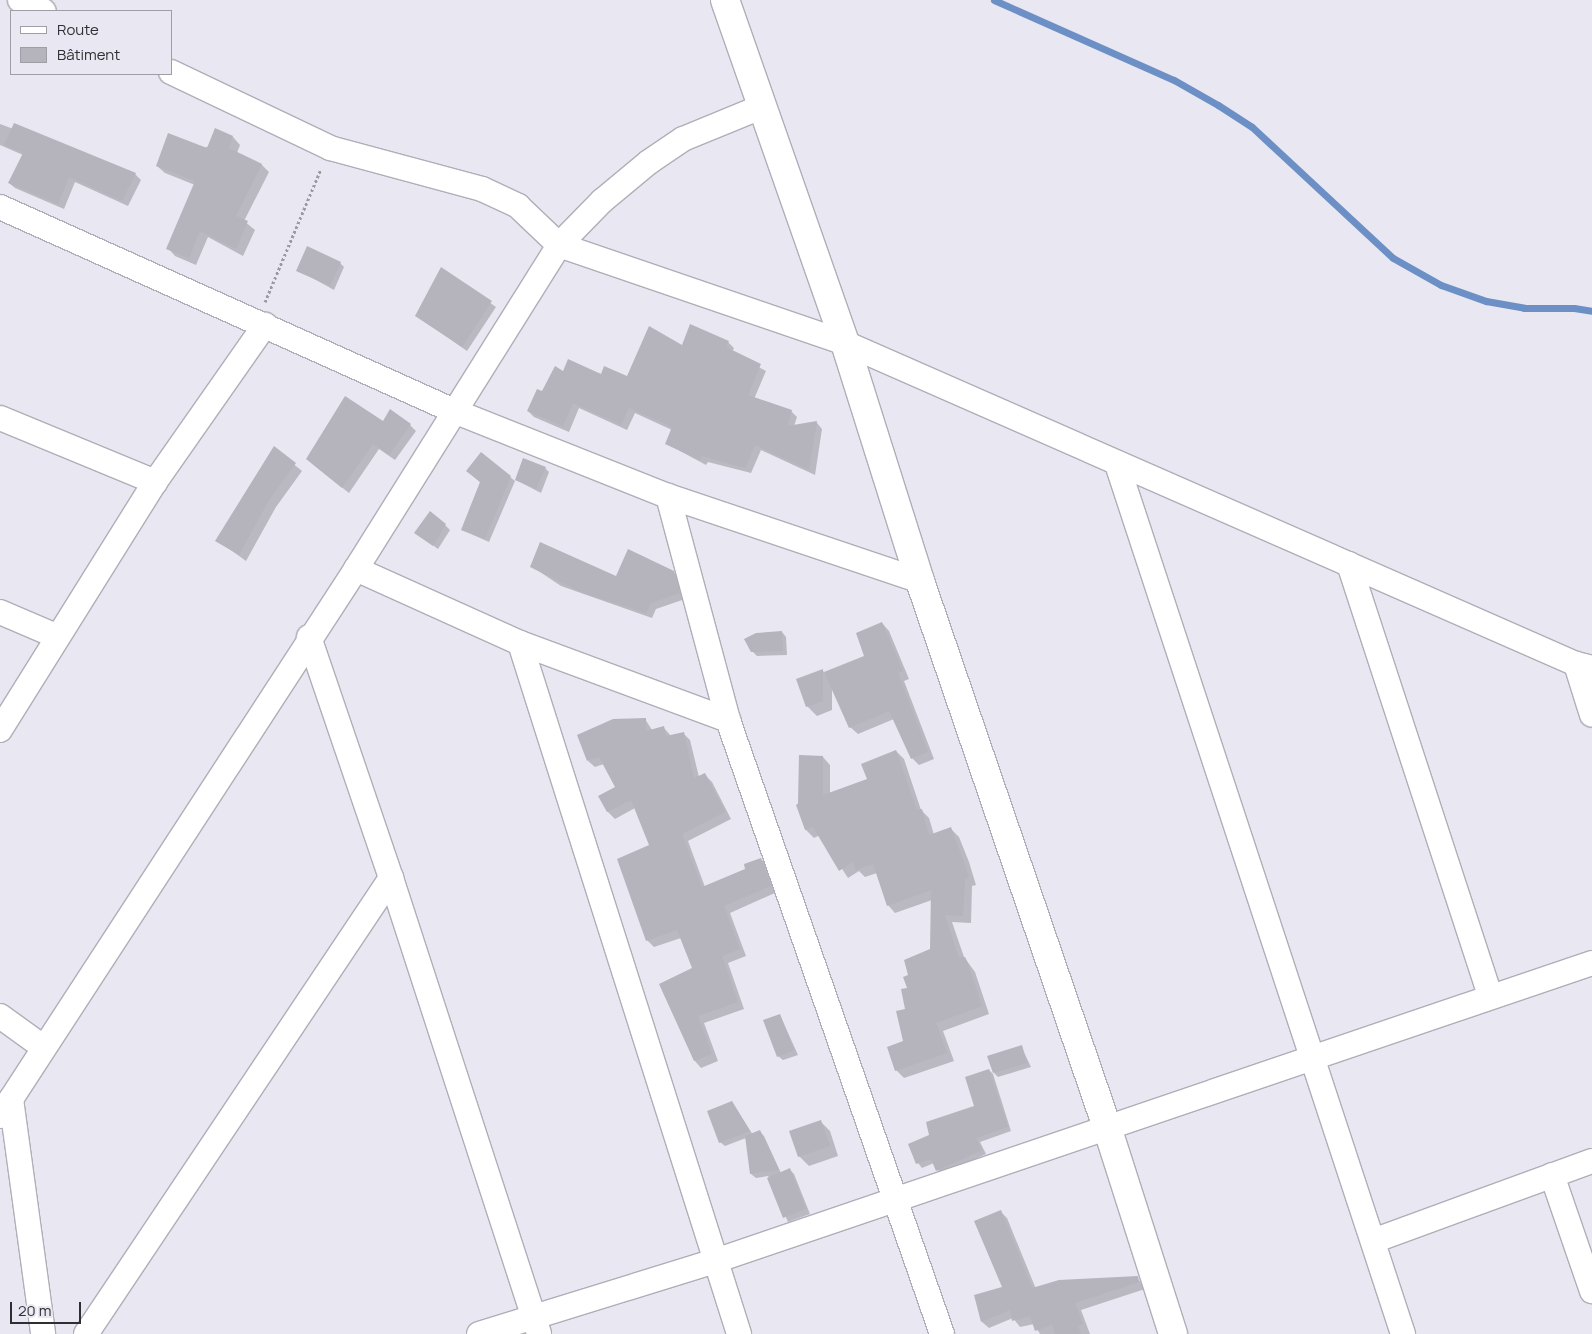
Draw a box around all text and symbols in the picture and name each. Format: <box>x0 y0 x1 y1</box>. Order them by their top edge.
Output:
legend <box>10 10 172 75</box>
text: Route <box>57 19 99 40</box>
text: Bâtiment <box>57 44 120 65</box>
scale bar <box>12 1292 84 1324</box>
text: 20 m <box>18 1300 51 1321</box>

